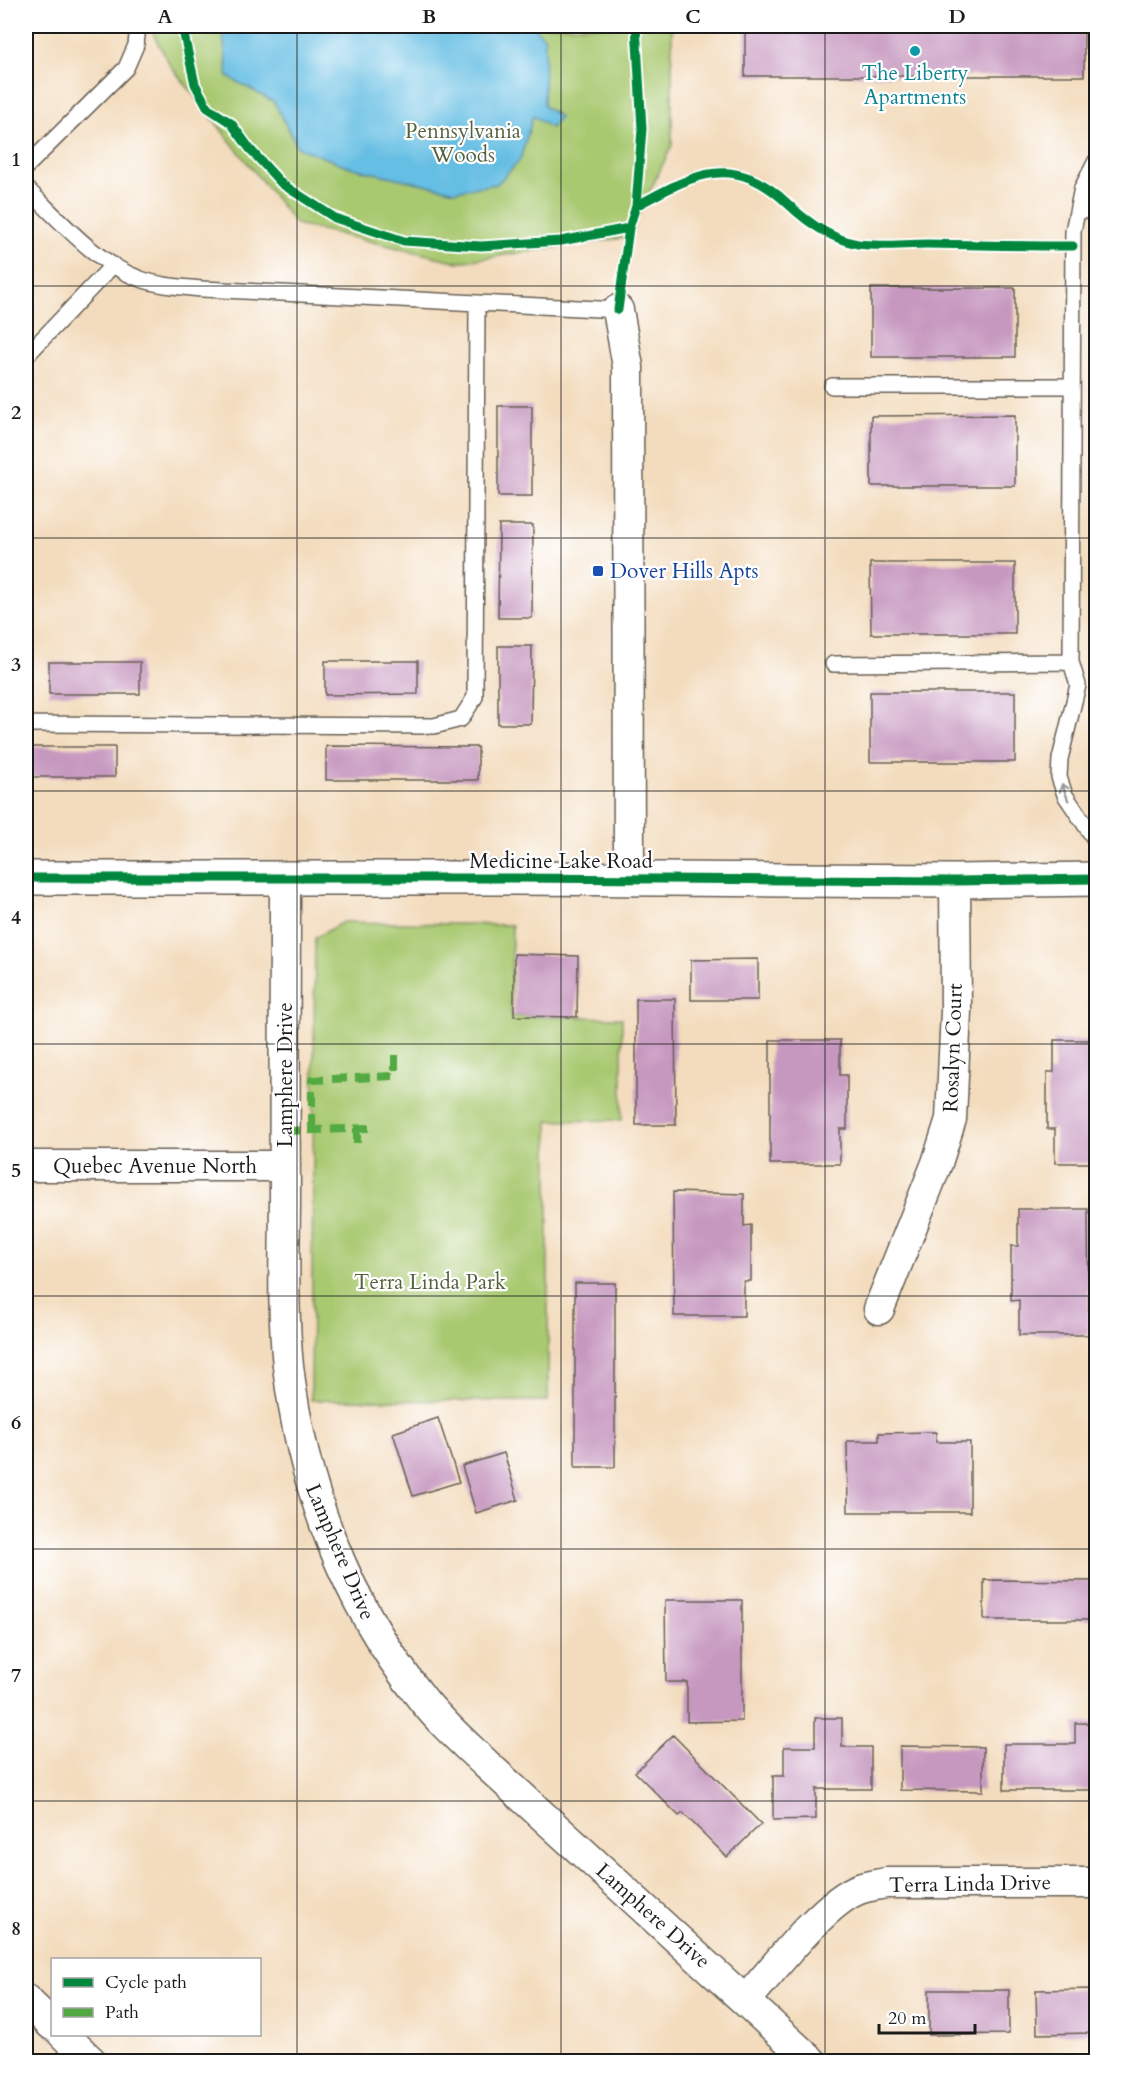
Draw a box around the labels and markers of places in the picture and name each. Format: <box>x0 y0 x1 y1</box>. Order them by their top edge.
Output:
marker: The Liberty Apartments <box>908 44 922 58</box>
place label: The Liberty Apartments <box>862 59 968 112</box>
place label: Dover Hills Apts <box>610 557 758 586</box>
marker: Dover Hills Apts <box>591 564 605 578</box>

